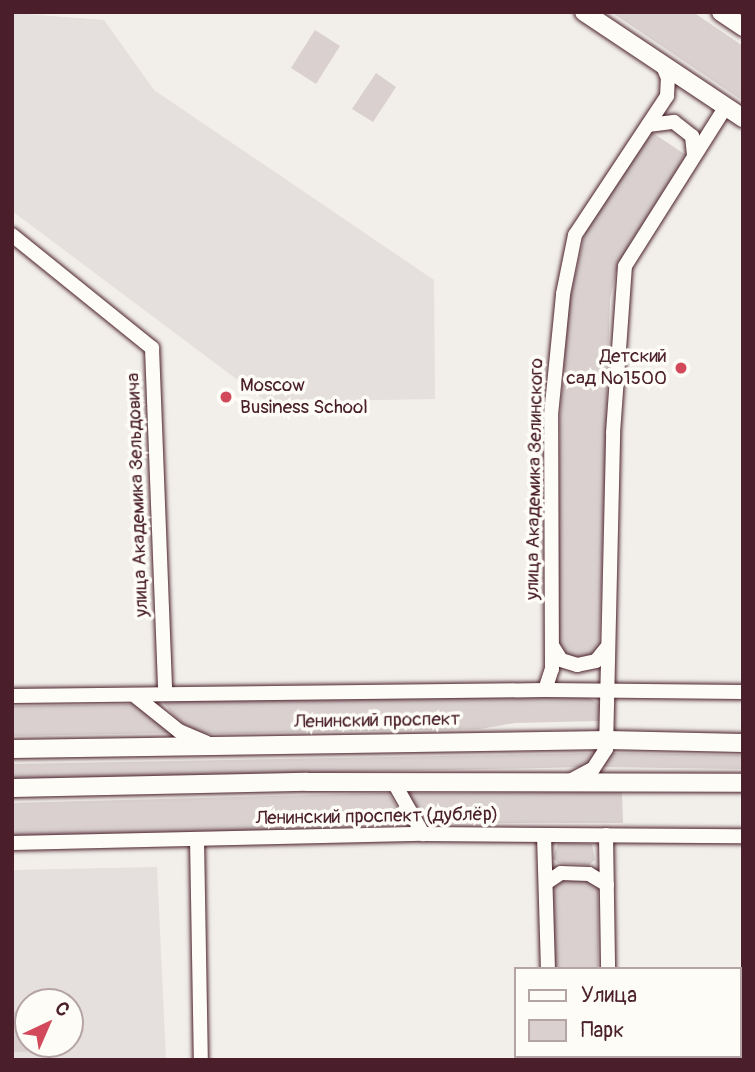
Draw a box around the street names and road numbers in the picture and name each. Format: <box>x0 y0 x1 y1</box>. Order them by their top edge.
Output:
street label: улица Академика Зелинского <box>521 358 549 600</box>
street label: улица Академика Зельдовича <box>122 373 154 617</box>
street label: Ленинский проспект <box>294 708 460 734</box>
street label: Ленинский проспект (дублёр) <box>255 803 499 831</box>

